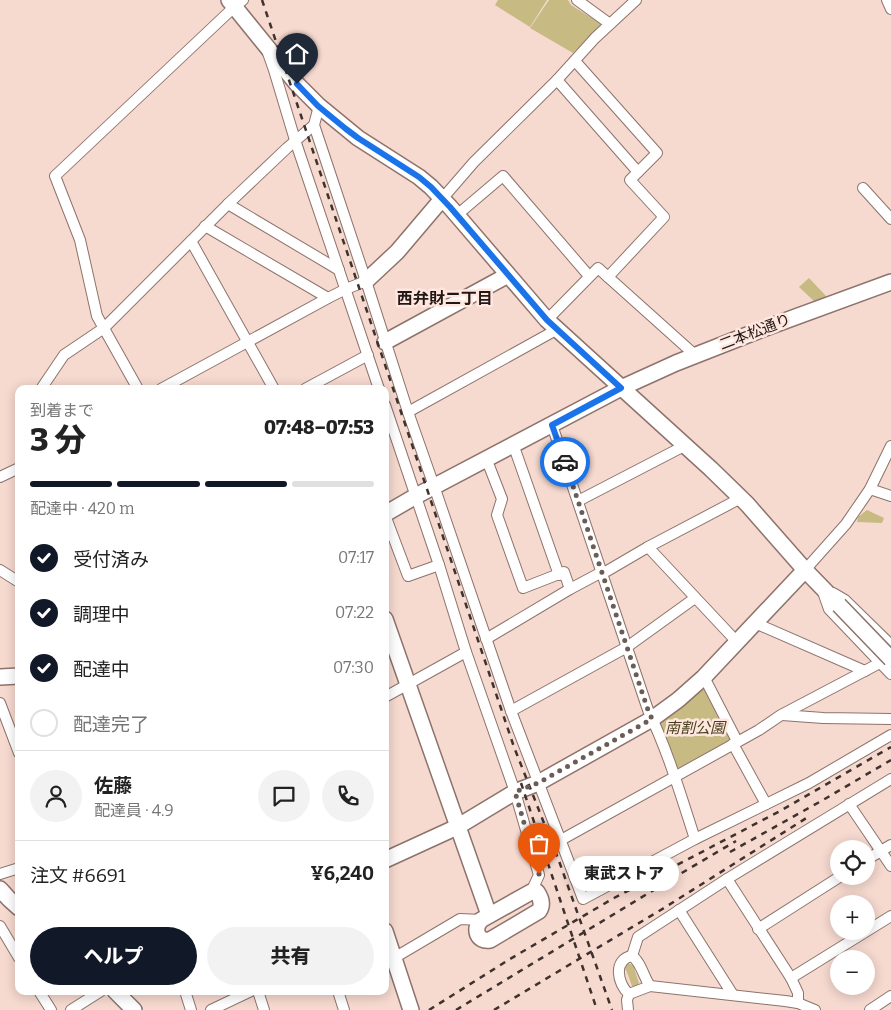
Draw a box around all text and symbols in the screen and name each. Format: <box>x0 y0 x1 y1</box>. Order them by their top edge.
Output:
pin <box>276 33 318 84</box>
icon: home <box>283 40 311 68</box>
district label: 西弁財二丁目 <box>397 289 493 308</box>
street label: 二本松通り <box>717 310 793 354</box>
text: 到着まで <box>30 401 94 420</box>
text: 07:48–07:53 <box>264 416 374 439</box>
text: 3 分 <box>30 421 86 459</box>
courier <box>540 437 590 487</box>
icon: car <box>551 448 579 476</box>
text: 配達中 · 420 m <box>30 499 135 518</box>
icon: check <box>30 544 58 572</box>
text: 受付済み <box>73 548 149 571</box>
text: 07:17 <box>338 548 374 567</box>
icon: check <box>30 599 58 627</box>
text: 調理中 <box>73 603 130 626</box>
text: 07:22 <box>335 603 374 622</box>
icon: check <box>30 654 58 682</box>
text: 配達中 <box>73 658 130 681</box>
text: 07:30 <box>333 658 374 677</box>
text: 配達完了 <box>73 713 149 736</box>
park label: 南割公園 <box>665 719 727 737</box>
button: person <box>30 770 82 822</box>
button: chat <box>258 770 310 822</box>
button: phone <box>322 770 374 822</box>
text: 佐藤 <box>94 774 132 797</box>
text: 配達員 · 4.9 <box>94 801 174 820</box>
pin <box>518 823 560 874</box>
icon: bag <box>525 830 553 858</box>
map controls <box>830 840 875 995</box>
button: locate <box>830 840 875 885</box>
callout: 東武ストア <box>569 856 679 892</box>
text: ¥6,240 <box>311 862 374 885</box>
text: 注文 #6691 <box>30 864 126 887</box>
text: 東武ストア <box>584 864 664 883</box>
button: + <box>830 895 875 940</box>
button: ヘルプ <box>30 927 197 985</box>
button: 共有 <box>207 927 374 985</box>
button: − <box>830 950 875 995</box>

